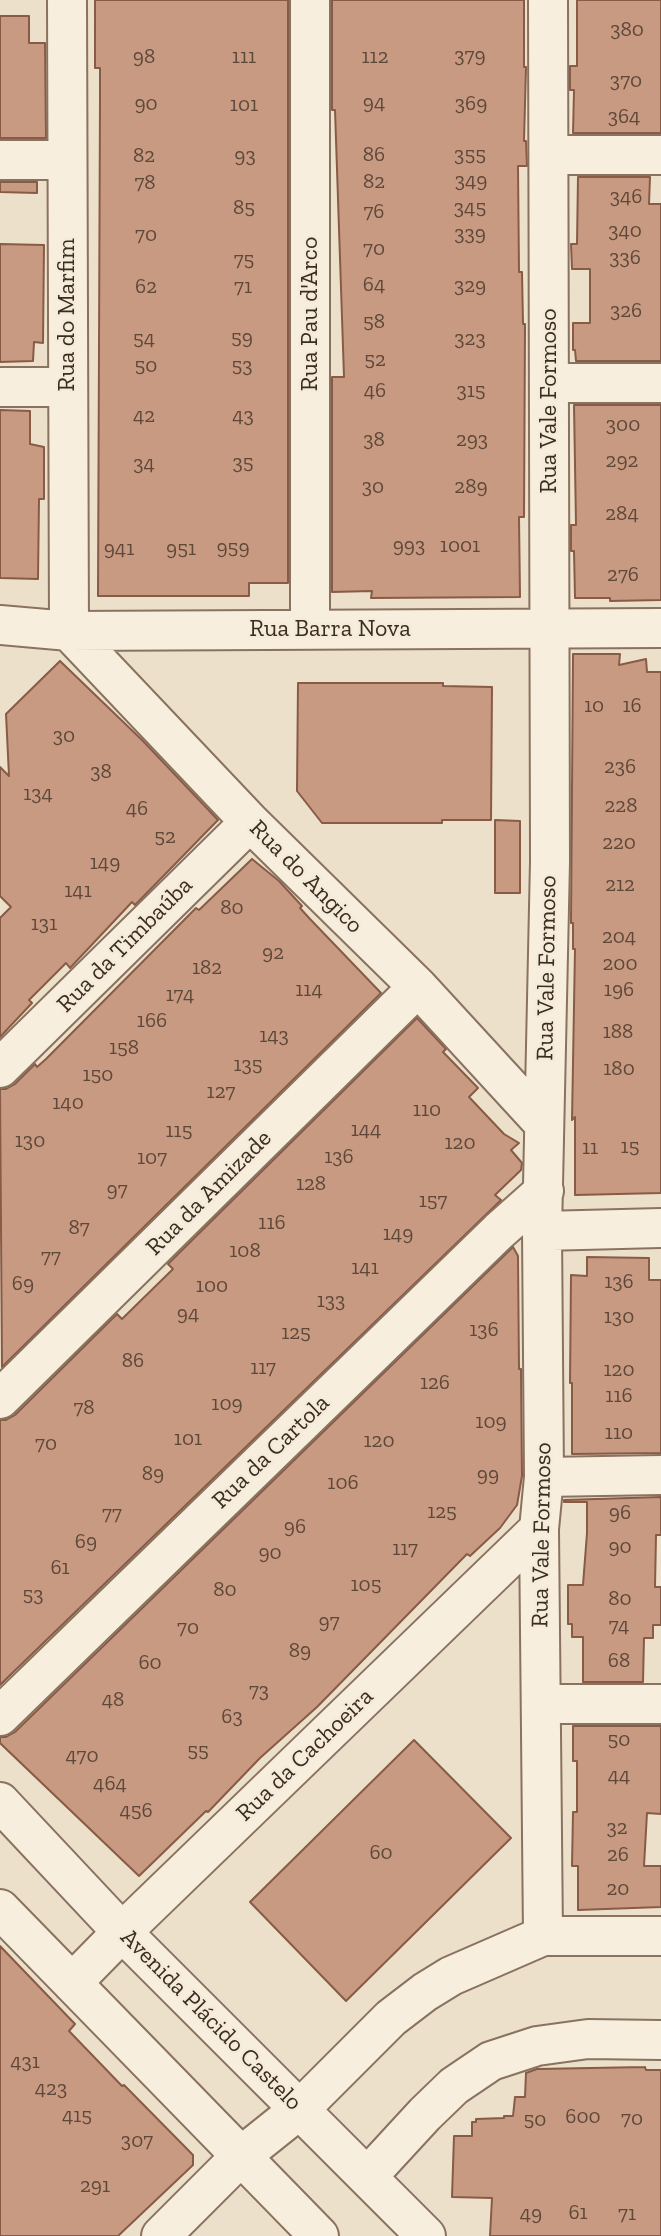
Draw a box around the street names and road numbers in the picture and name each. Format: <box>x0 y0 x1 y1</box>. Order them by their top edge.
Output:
street label: Rua Pau d'Arco <box>296 237 324 391</box>
street label: Rua do Marfim <box>53 238 81 392</box>
street label: Rua Vale Formoso <box>535 308 563 494</box>
street label: Rua Barra Nova <box>249 615 411 643</box>
street label: Rua do Angico <box>243 814 369 940</box>
street label: Rua da Timbaúba <box>51 871 199 1019</box>
street label: Rua Vale Formoso <box>531 875 563 1061</box>
street label: Rua da Amizade <box>140 1124 278 1262</box>
street label: Rua da Cartola <box>206 1389 336 1515</box>
street label: Rua Vale Formoso <box>526 1442 558 1628</box>
street label: Rua da Cachoeira <box>231 1682 379 1828</box>
street label: Avenida Plácido Castelo <box>114 1923 308 2117</box>

